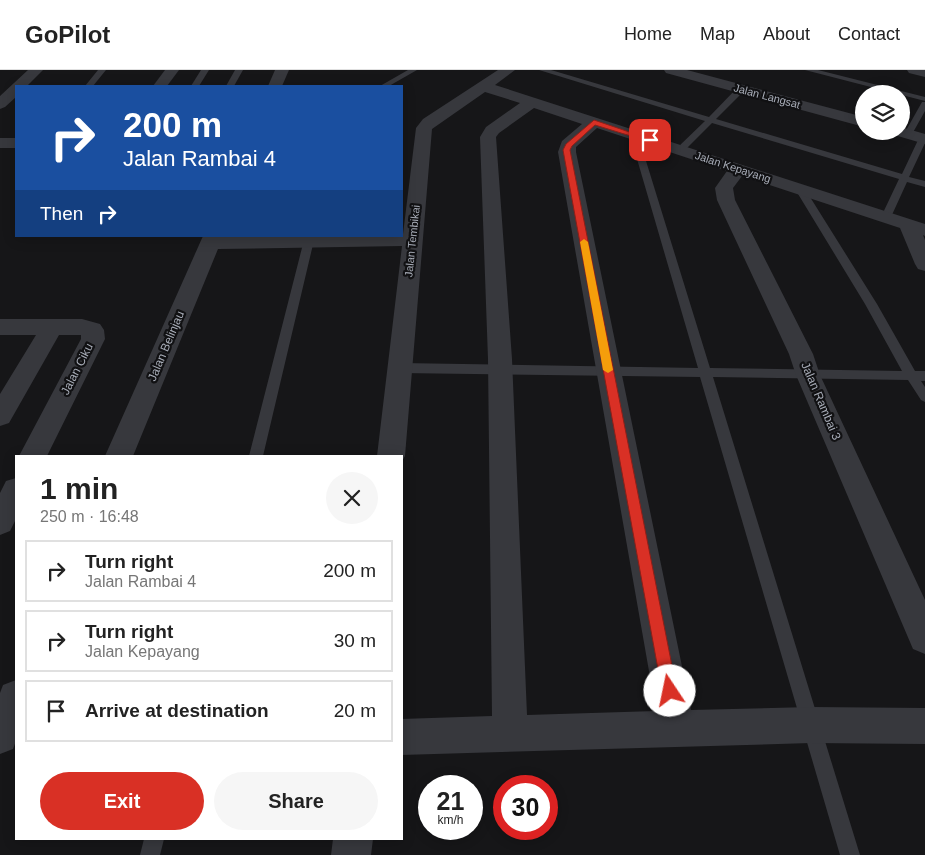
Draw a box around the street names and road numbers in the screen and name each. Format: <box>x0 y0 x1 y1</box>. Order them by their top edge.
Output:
street label: Jalan Langsat <box>732 81 802 111</box>
street label: Jalan Kepayang <box>694 149 772 185</box>
street label: Jalan Tembikai <box>402 204 422 278</box>
street label: Jalan Belinjau <box>145 309 187 383</box>
street label: Jalan Ciku <box>58 341 96 397</box>
street label: Jalan Rambai 3 <box>798 360 844 442</box>

